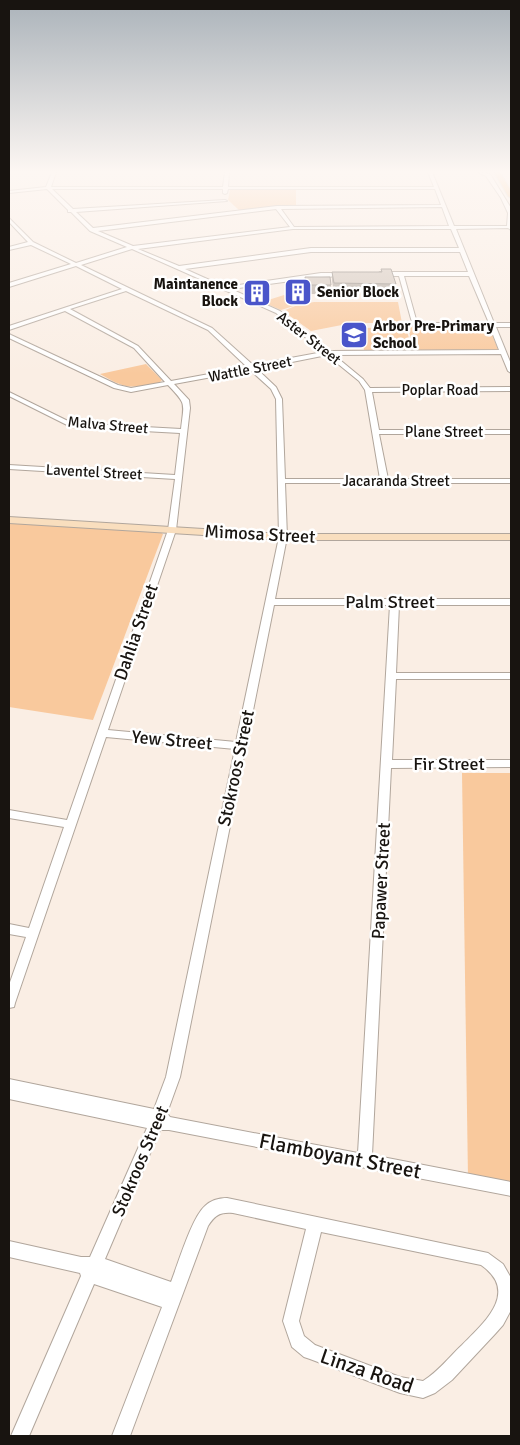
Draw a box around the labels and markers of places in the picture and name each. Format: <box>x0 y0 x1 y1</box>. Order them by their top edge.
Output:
place label: Maintanence Block <box>153 275 238 310</box>
building icon: Senior Block <box>283 277 313 307</box>
building icon: Maintanence Block <box>242 278 272 308</box>
place label: Senior Block <box>317 283 399 301</box>
place label: Arbor Pre-Primary School <box>373 317 495 352</box>
school or university icon: Arbor Pre-Primary School <box>339 320 369 350</box>

